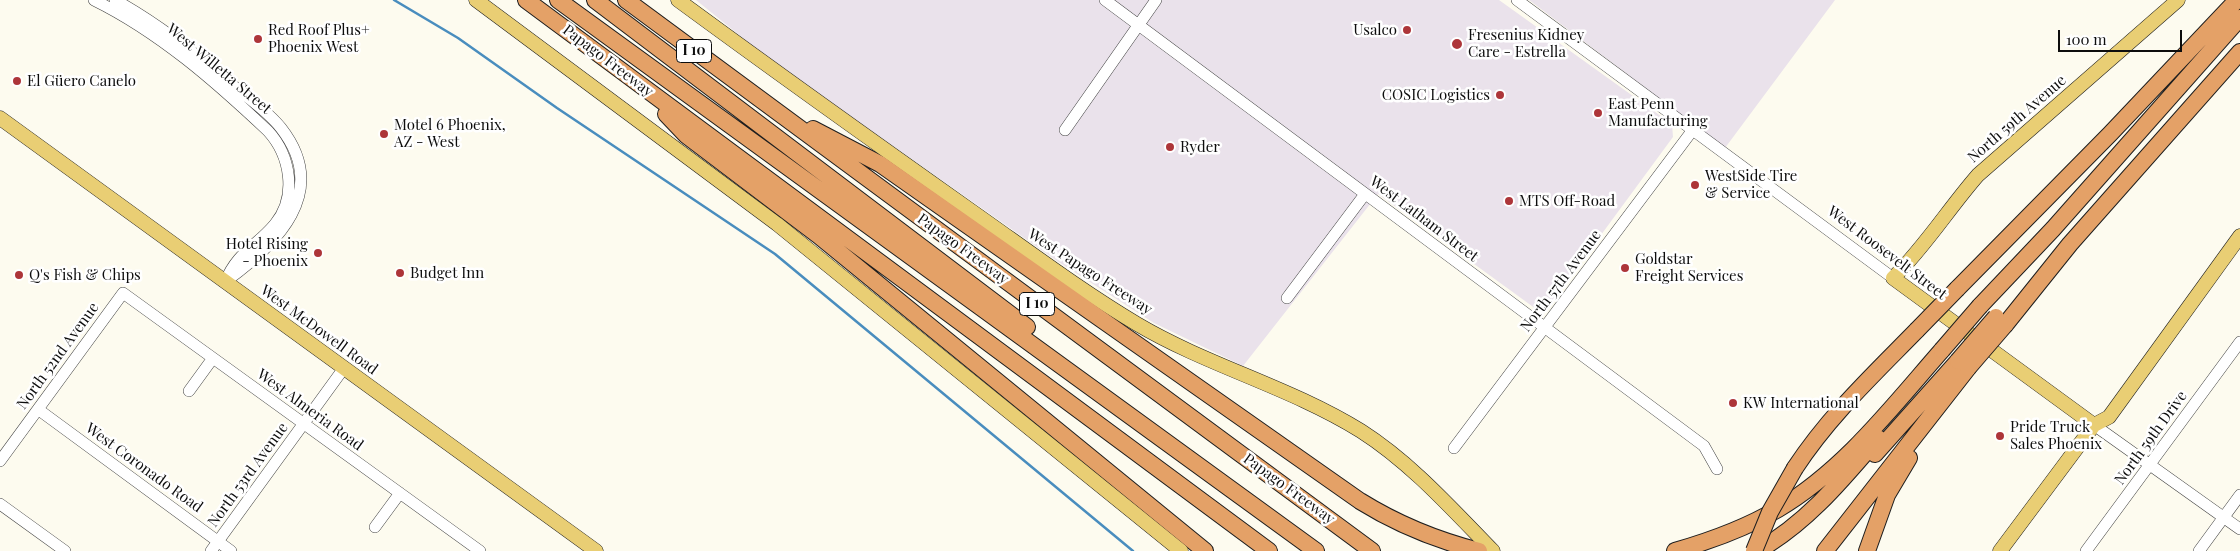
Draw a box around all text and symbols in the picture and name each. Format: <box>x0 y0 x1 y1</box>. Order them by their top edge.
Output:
street label: West Willetta Street <box>163 20 275 118</box>
scale bar <box>2060 20 2184 52</box>
place label: Red Roof Plus+ Phoenix West <box>268 21 370 56</box>
street label: Papago Freeway <box>559 21 657 101</box>
place label: Usalco <box>1353 21 1397 39</box>
marker: Usalco <box>1401 24 1413 36</box>
place label: Fresenius Kidney Care - Estrella <box>1468 26 1584 61</box>
text: 100 m <box>2066 29 2107 49</box>
marker: Red Roof Plus+ Phoenix West <box>252 33 264 45</box>
marker: Fresenius Kidney Care - Estrella <box>1450 37 1464 51</box>
road number: I 10 <box>676 40 712 62</box>
street label: North 59th Avenue <box>1964 71 2070 167</box>
place label: El Güero Canelo <box>27 72 136 90</box>
marker: El Güero Canelo <box>11 75 23 87</box>
place label: COSIC Logistics <box>1382 86 1490 104</box>
marker: COSIC Logistics <box>1494 89 1506 101</box>
place label: East Penn Manufacturing <box>1608 95 1708 130</box>
marker: East Penn Manufacturing <box>1592 107 1604 119</box>
place label: Motel 6 Phoenix, AZ - West <box>394 116 506 151</box>
marker: Motel 6 Phoenix, AZ - West <box>378 128 390 140</box>
place label: Ryder <box>1180 138 1220 156</box>
marker: Ryder <box>1164 141 1176 153</box>
place label: WestSide Tire & Service <box>1705 167 1797 202</box>
street label: West Latham Street <box>1366 172 1482 266</box>
marker: WestSide Tire & Service <box>1689 179 1701 191</box>
place label: MTS Off-Road <box>1519 192 1615 210</box>
marker: MTS Off-Road <box>1503 195 1515 207</box>
street label: West Roosevelt Street <box>1824 202 1950 304</box>
street label: Papago Freeway <box>914 210 1012 288</box>
street label: West Papago Freeway <box>1025 225 1155 319</box>
street label: North 57th Avenue <box>1517 227 1605 335</box>
place label: Hotel Rising - Phoenix <box>226 235 308 270</box>
marker: Hotel Rising - Phoenix <box>312 247 324 259</box>
place label: Goldstar Freight Services <box>1635 250 1743 285</box>
marker: Goldstar Freight Services <box>1619 262 1631 274</box>
place label: Budget Inn <box>410 264 484 282</box>
place label: Q's Fish & Chips <box>29 266 141 284</box>
marker: Budget Inn <box>394 267 406 279</box>
marker: Q's Fish & Chips <box>13 269 25 281</box>
street label: West McDowell Road <box>257 281 381 379</box>
road number: I 10 <box>1020 292 1054 316</box>
street label: North 52nd Avenue <box>13 299 103 413</box>
street label: West Almeria Road <box>253 365 367 455</box>
street label: North 59th Drive <box>2111 388 2191 488</box>
place label: KW International <box>1743 394 1859 412</box>
marker: KW International <box>1727 397 1739 409</box>
place label: Pride Truck Sales Phoenix <box>2010 418 2102 453</box>
street label: North 53rd Avenue <box>204 419 292 531</box>
street label: West Coronado Road <box>82 420 206 516</box>
marker: Pride Truck Sales Phoenix <box>1994 430 2006 442</box>
street label: Papago Freeway <box>1240 450 1338 528</box>

